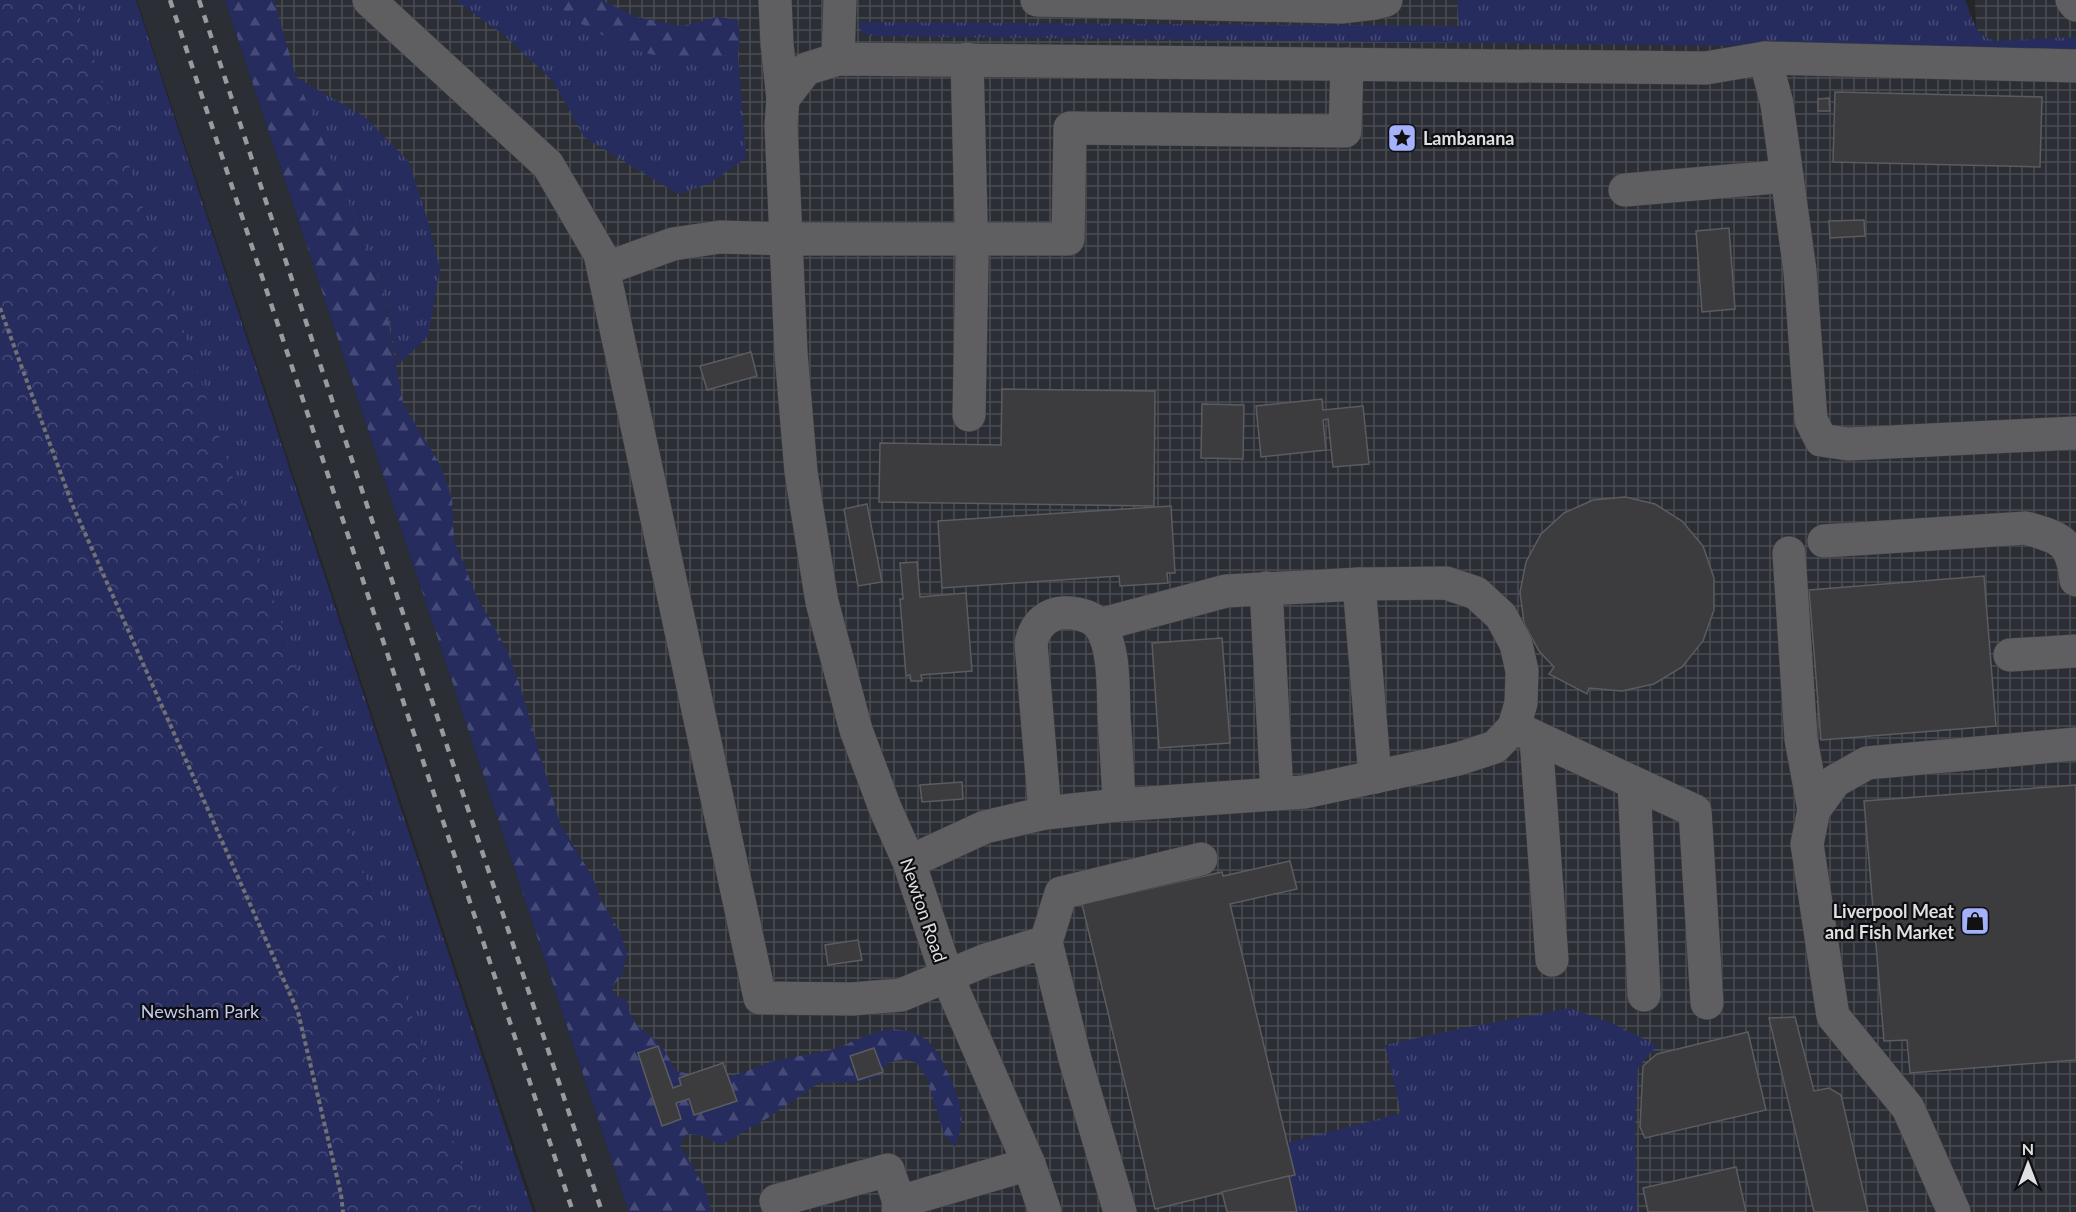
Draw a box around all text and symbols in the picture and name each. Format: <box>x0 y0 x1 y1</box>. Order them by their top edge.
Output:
place icon: Lambanana <box>1386 122 1418 154</box>
place label: Lambanana <box>1423 127 1515 149</box>
street label: Newton Road <box>896 855 952 965</box>
place label: Liverpool Meat and Fish Market <box>1825 900 1954 943</box>
shop icon: Liverpool Meat and Fish Market <box>1959 905 1991 937</box>
park label: Newsham Park <box>141 1000 260 1022</box>
north arrow <box>1998 1134 2058 1194</box>
text: N <box>2022 1139 2034 1158</box>

